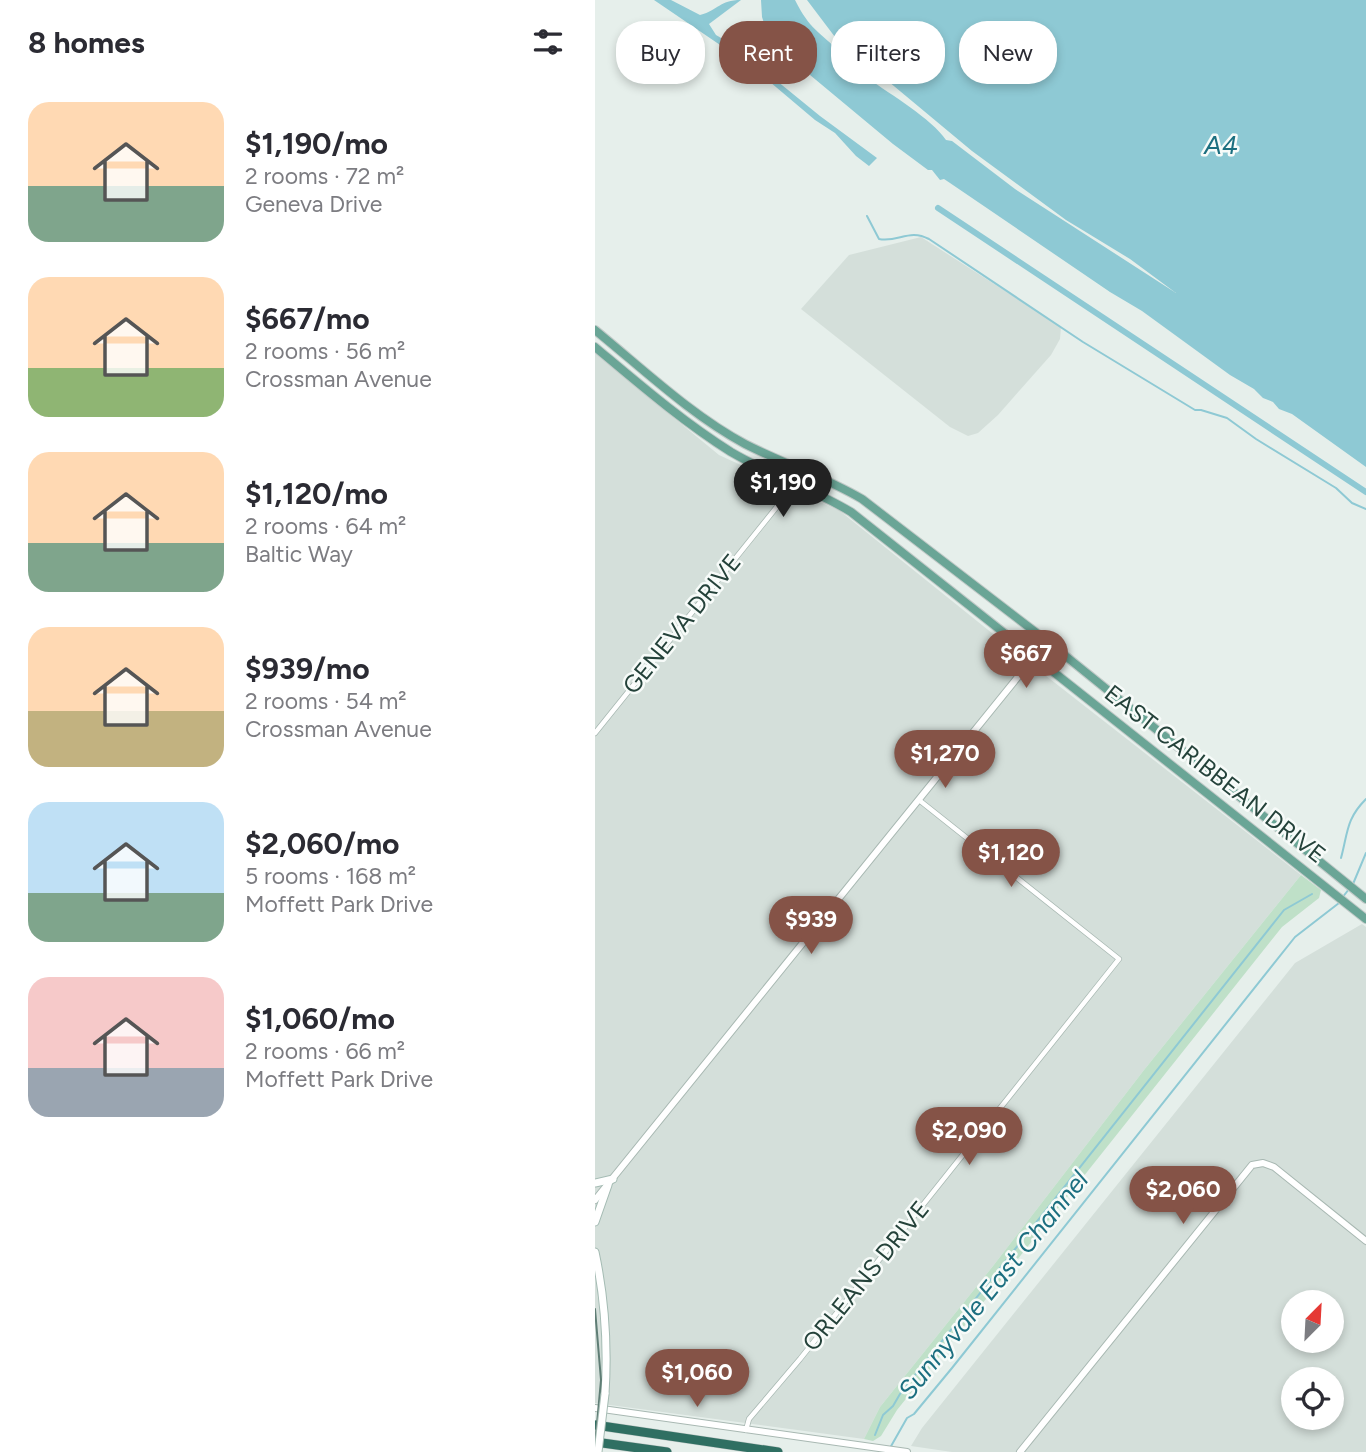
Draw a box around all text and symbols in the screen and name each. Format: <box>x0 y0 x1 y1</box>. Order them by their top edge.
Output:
chip: Buy <box>616 21 705 84</box>
chip: Rent <box>719 21 817 84</box>
chip: Filters <box>831 21 945 84</box>
chip: New <box>959 21 1057 84</box>
icon: filters <box>529 23 567 61</box>
text: 8 homes <box>28 24 145 61</box>
text: $1,190/mo <box>245 125 388 162</box>
water label: A4 <box>1203 129 1238 161</box>
icon: home <box>84 130 168 214</box>
text: 2 rooms · 72 m² <box>245 162 404 190</box>
text: Geneva Drive <box>245 190 382 218</box>
text: $667/mo <box>245 300 370 337</box>
icon: home <box>84 305 168 389</box>
text: 2 rooms · 56 m² <box>245 337 405 365</box>
text: Crossman Avenue <box>245 365 432 393</box>
pin: $1,190 <box>726 460 840 519</box>
text: $1,190 <box>750 468 816 496</box>
text: $1,120/mo <box>245 475 388 512</box>
icon: home <box>84 480 168 564</box>
text: 2 rooms · 64 m² <box>245 512 406 540</box>
text: Baltic Way <box>245 540 353 568</box>
street label: GENEVA DRIVE <box>616 548 747 700</box>
pin: $667 <box>985 630 1067 690</box>
text: $667 <box>1000 639 1052 667</box>
text: $939/mo <box>245 650 370 687</box>
icon: home <box>84 655 168 739</box>
street label: EAST CARIBBEAN DRIVE <box>1099 678 1332 869</box>
text: 2 rooms · 54 m² <box>245 687 407 715</box>
text: Crossman Avenue <box>245 715 432 743</box>
pin: $1,270 <box>888 730 1002 790</box>
text: $1,270 <box>910 739 980 767</box>
text: $2,060/mo <box>245 825 400 862</box>
icon: home <box>84 830 168 914</box>
pin: $1,120 <box>954 830 1068 889</box>
text: $1,120 <box>978 838 1044 866</box>
text: 5 rooms · 168 m² <box>245 862 416 890</box>
text: Moffett Park Drive <box>245 890 433 918</box>
pin: $939 <box>770 897 852 956</box>
text: $939 <box>785 905 837 933</box>
text: $1,060/mo <box>245 1000 395 1037</box>
icon: home <box>84 1005 168 1089</box>
text: 2 rooms · 66 m² <box>245 1037 405 1065</box>
text: Moffett Park Drive <box>245 1065 433 1093</box>
pin: $2,090 <box>912 1108 1026 1167</box>
text: $2,090 <box>931 1116 1007 1144</box>
water label: Sunnyvale East Channel <box>891 1164 1095 1406</box>
pin: $2,060 <box>1126 1166 1240 1226</box>
text: $2,060 <box>1145 1175 1221 1203</box>
street label: ORLEANS DRIVE <box>796 1195 935 1357</box>
north arrow <box>1281 1290 1344 1353</box>
map controls <box>1281 1290 1344 1430</box>
pin: $1,060 <box>640 1350 754 1409</box>
text: $1,060 <box>661 1358 733 1386</box>
button: locate <box>1281 1367 1344 1430</box>

